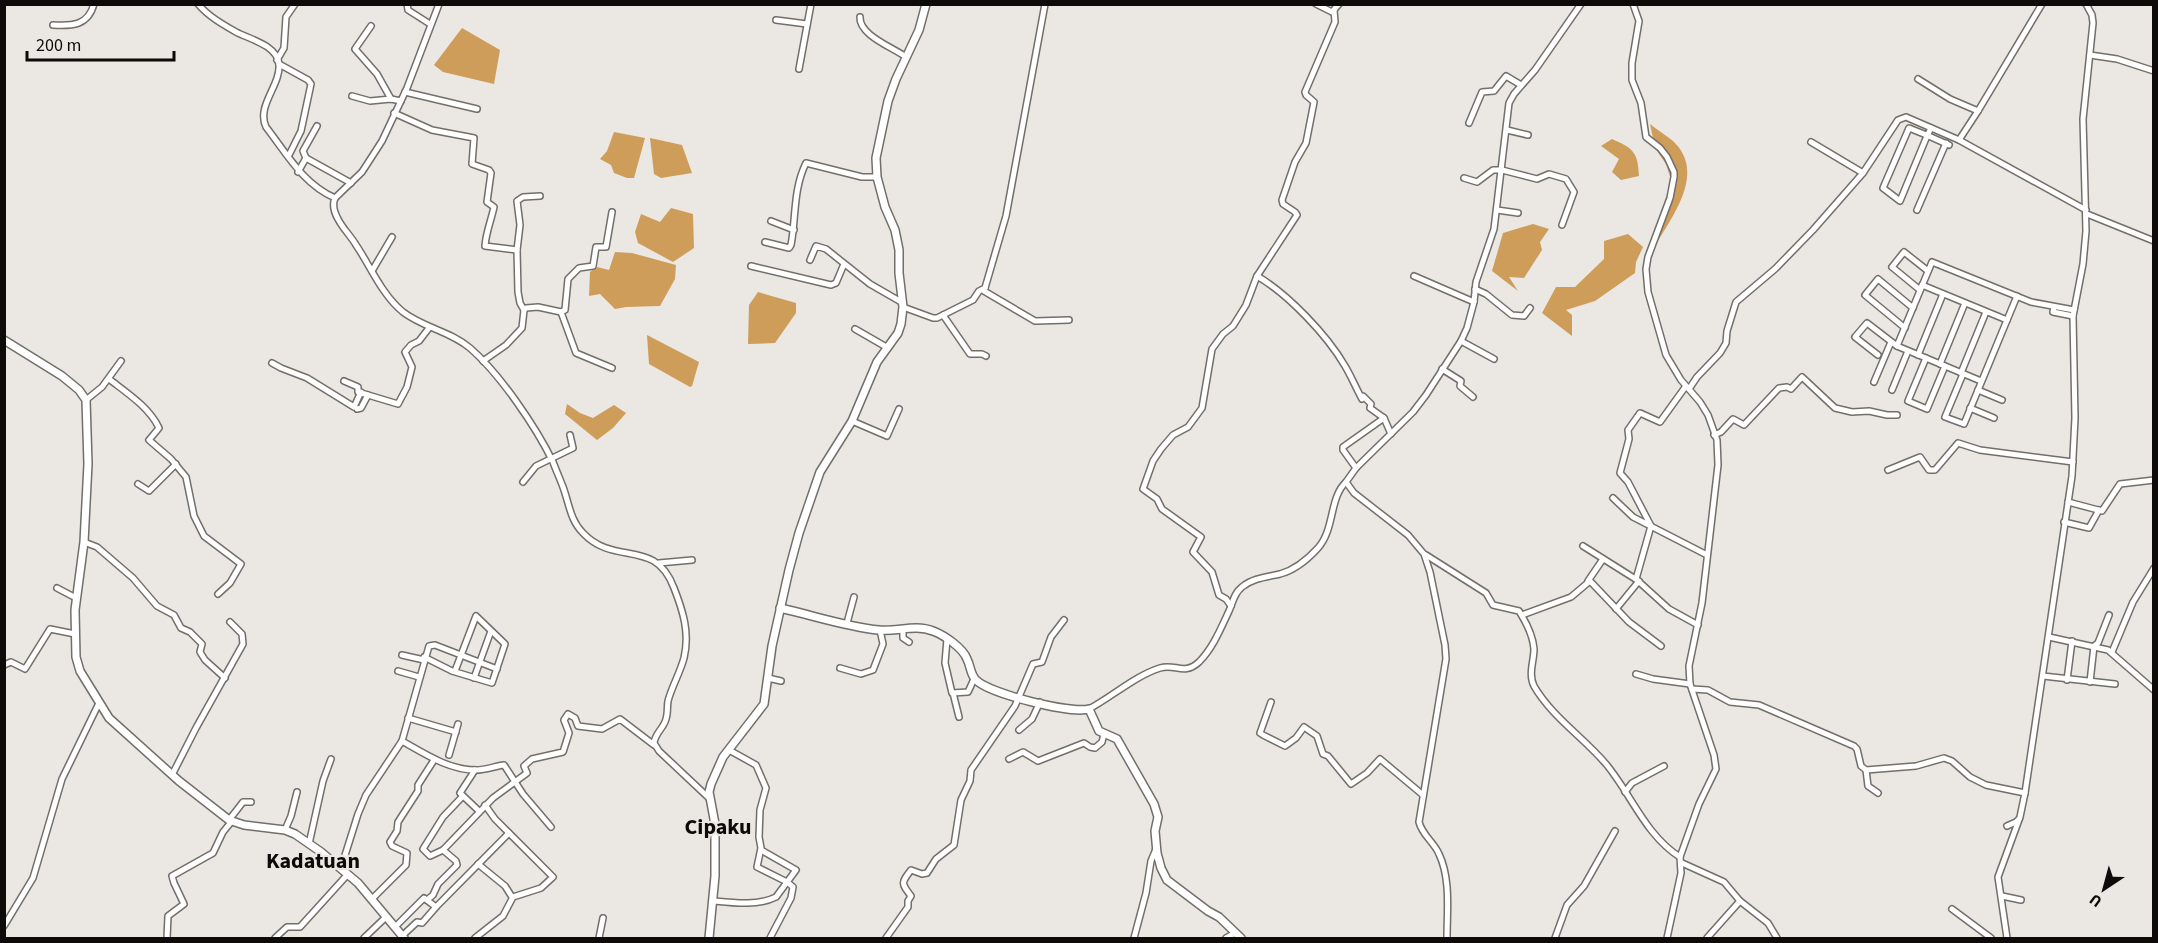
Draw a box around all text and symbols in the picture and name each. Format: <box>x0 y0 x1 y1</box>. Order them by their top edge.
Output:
scale bar <box>27 24 174 62</box>
text: 200 m <box>36 33 81 58</box>
district label: Cipaku <box>685 811 751 843</box>
district label: Kadatuan <box>266 845 360 877</box>
north arrow <box>2074 859 2134 919</box>
text: U <box>2085 888 2107 912</box>

